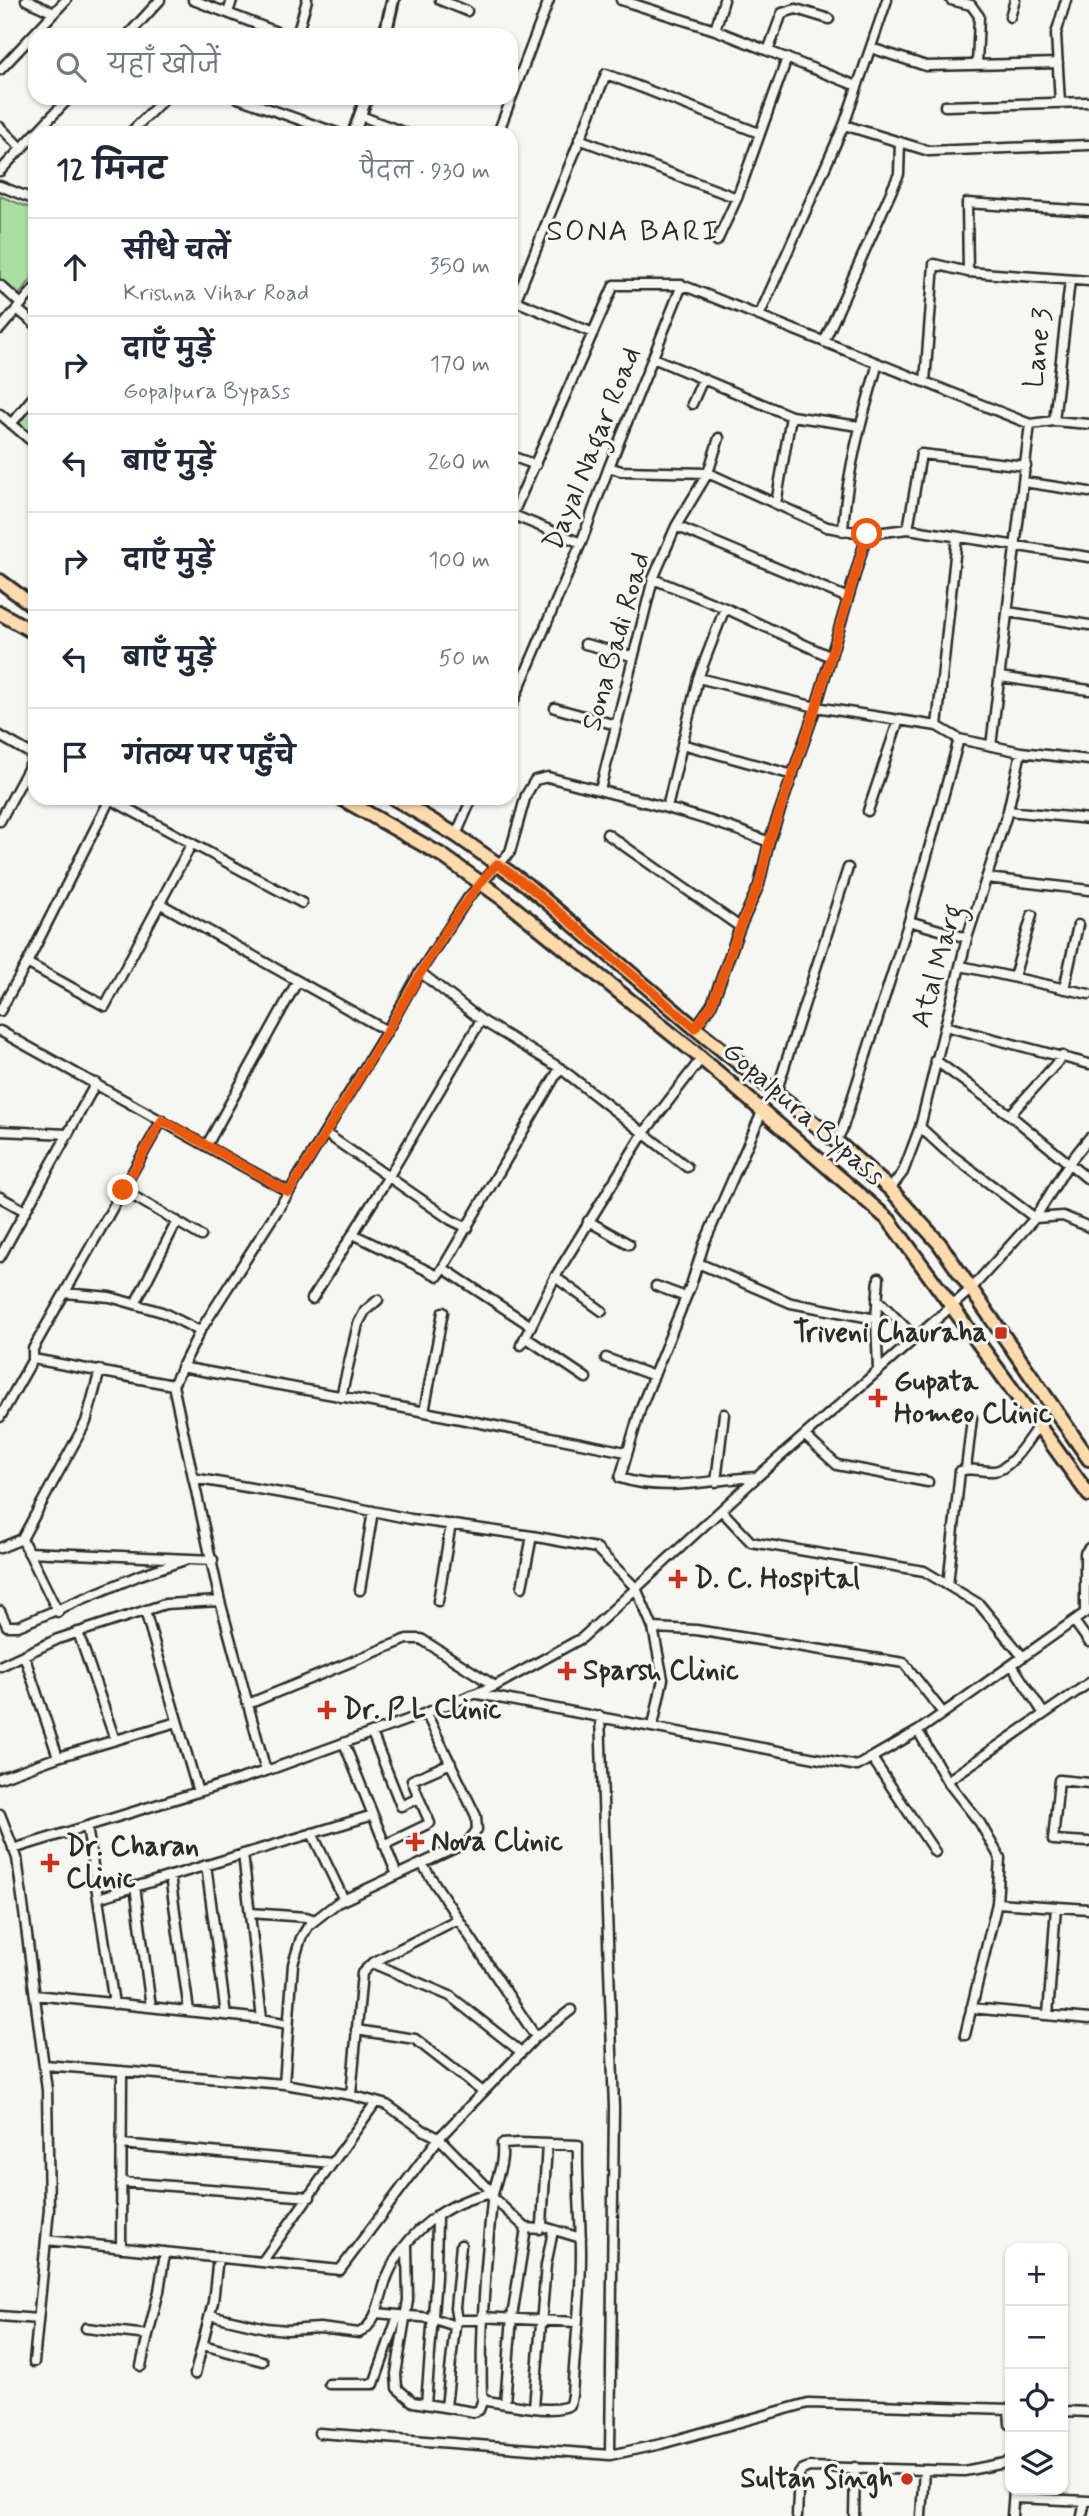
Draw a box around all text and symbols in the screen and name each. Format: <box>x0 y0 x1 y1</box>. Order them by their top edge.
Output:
search box <box>28 28 518 105</box>
icon: search <box>52 48 90 86</box>
text: यहाँ खोजें <box>108 49 220 83</box>
text: 12 मिनट <box>56 151 166 190</box>
text: पैदल · 930 m <box>360 157 490 187</box>
district label: SONA BARI <box>546 212 720 251</box>
text: सीधे चलें <box>123 235 230 269</box>
icon: ahead <box>56 248 94 286</box>
text: 350 m <box>429 252 490 282</box>
text: Krishna Vihar Road <box>123 279 309 309</box>
street label: Lane 3 <box>1016 306 1062 390</box>
text: दाएँ मुड़ें <box>123 333 214 367</box>
street label: Dayal Nagar Road <box>535 342 653 557</box>
icon: right <box>56 346 94 384</box>
text: 170 m <box>430 350 490 380</box>
text: Gopalpura Bypass <box>123 377 290 407</box>
icon: left <box>56 444 94 482</box>
text: बाएँ मुड़ें <box>123 446 215 480</box>
text: 260 m <box>428 448 490 478</box>
route start <box>851 518 882 549</box>
icon: right <box>56 542 94 580</box>
text: दाएँ मुड़ें <box>123 544 214 578</box>
text: 100 m <box>428 546 490 576</box>
street label: Sona Badi Road <box>574 548 660 736</box>
icon: left <box>56 640 94 678</box>
text: बाएँ मुड़ें <box>123 642 215 676</box>
text: 50 m <box>439 644 490 674</box>
icon: arrive <box>56 738 94 776</box>
text: गंतव्य पर पहुँचे <box>123 740 295 774</box>
street label: Atal Marg <box>903 900 976 1033</box>
street label: Gopalpura Bypass <box>714 1033 892 1195</box>
route end <box>107 1174 138 1205</box>
place label: Triveni Chauraha <box>793 1315 987 1352</box>
marker: Triveni Chauraha <box>993 1325 1009 1341</box>
place label: Gupata Homeo Clinic <box>894 1364 1052 1433</box>
marker: Gupata Homeo Clinic <box>868 1388 888 1408</box>
place label: D. C. Hospital <box>694 1561 860 1598</box>
marker: D. C. Hospital <box>668 1569 688 1589</box>
place label: Sparsh Clinic <box>583 1653 739 1690</box>
marker: Sparsh Clinic <box>557 1661 577 1681</box>
place label: Dr. P L Clinic <box>343 1692 501 1729</box>
marker: Dr. P L Clinic <box>317 1700 337 1720</box>
place label: Nova Clinic <box>431 1824 563 1861</box>
place label: Dr. Charan Clinic <box>66 1829 199 1898</box>
marker: Nova Clinic <box>405 1832 425 1852</box>
marker: Dr. Charan Clinic <box>40 1853 60 1873</box>
map controls <box>1005 2243 1068 2495</box>
button: + <box>1005 2243 1068 2306</box>
button: − <box>1005 2306 1068 2369</box>
button: locate <box>1005 2369 1068 2432</box>
button: layers <box>1005 2432 1068 2495</box>
place label: Sultan Singh <box>740 2461 893 2499</box>
marker: Sultan Singh <box>899 2471 915 2487</box>

